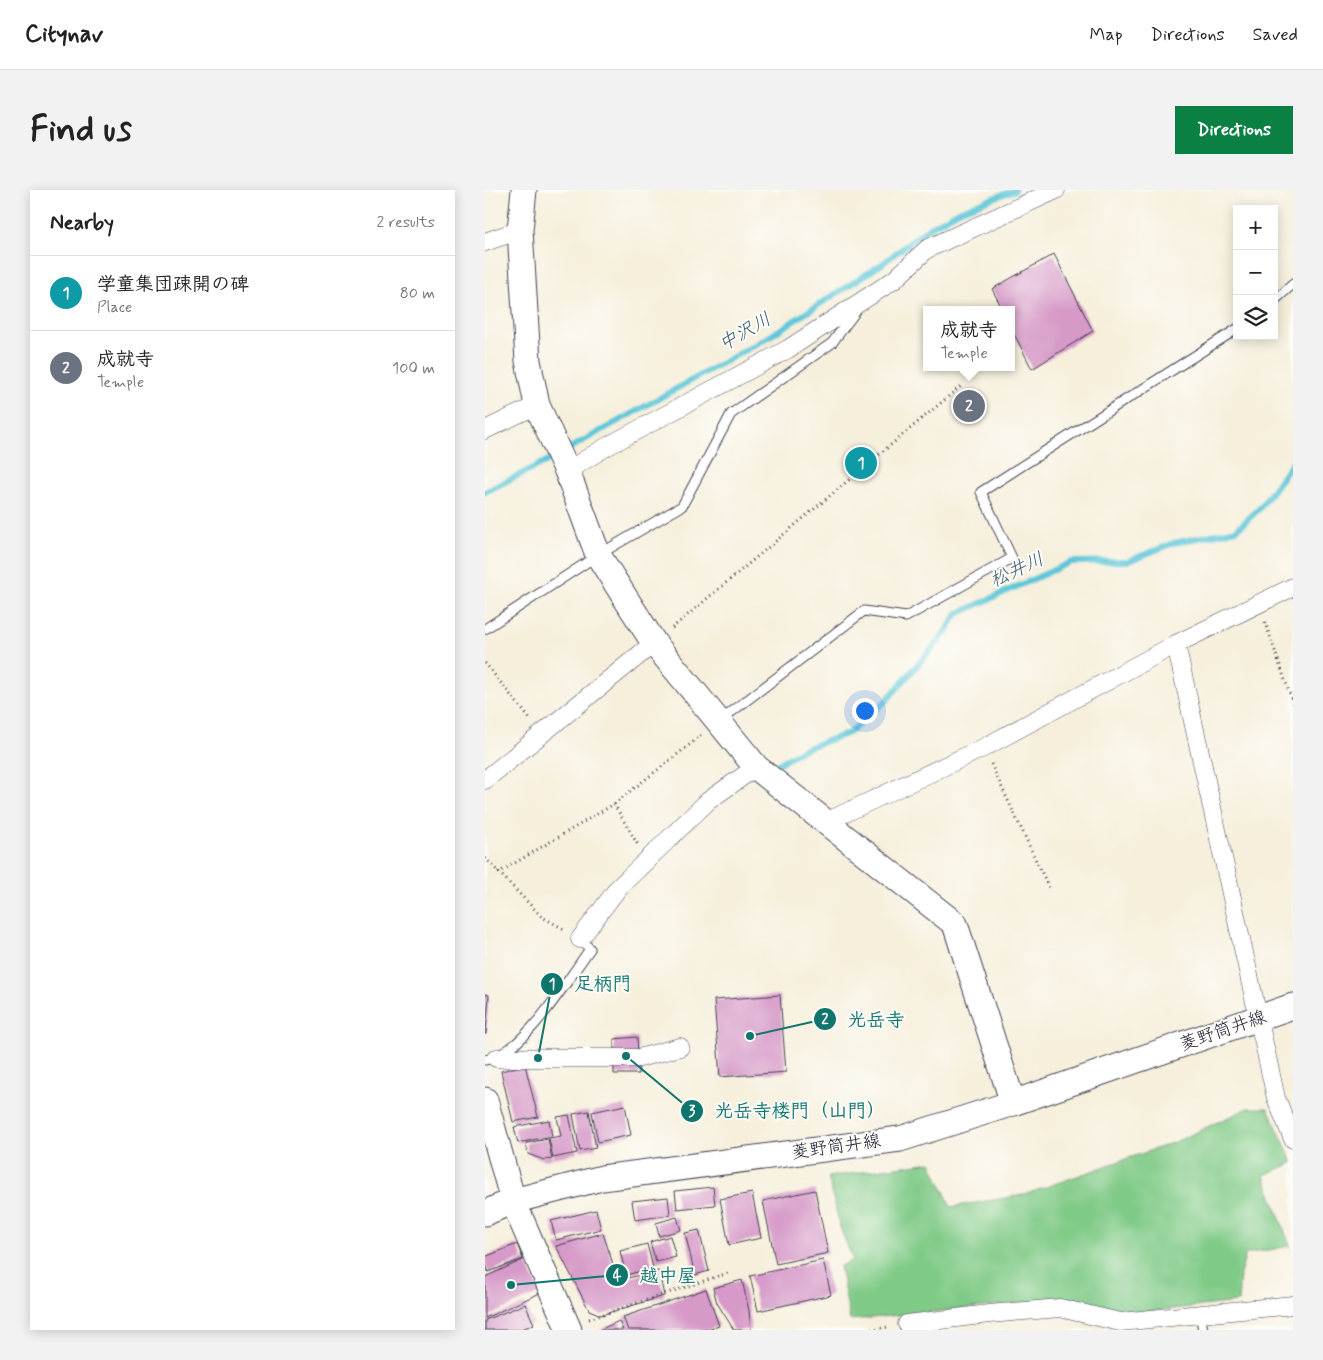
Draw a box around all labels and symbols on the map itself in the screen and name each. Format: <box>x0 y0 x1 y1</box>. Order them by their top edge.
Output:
water label: 中沢川 <box>714 307 776 357</box>
pin: 2 <box>953 387 985 425</box>
pin: 1 <box>845 444 877 482</box>
water label: 松井川 <box>986 547 1048 593</box>
your location <box>852 698 878 724</box>
callout: 足柄門 <box>540 967 642 1001</box>
text: 足柄門 <box>574 972 632 997</box>
text: 1 <box>549 975 555 995</box>
callout: 光岳寺 <box>812 1002 914 1036</box>
street label: 菱野筒井線 <box>1177 1005 1269 1057</box>
text: 光岳寺 <box>847 1008 905 1033</box>
text: 2 <box>821 1010 829 1030</box>
callout: 光岳寺楼門（山門） <box>679 1094 895 1128</box>
text: 光岳寺楼門（山門） <box>714 1099 886 1124</box>
text: 3 <box>689 1102 696 1122</box>
street label: 菱野筒井線 <box>790 1129 882 1165</box>
callout: 越中屋 <box>604 1258 706 1292</box>
text: 越中屋 <box>639 1264 697 1289</box>
text: 4 <box>613 1266 622 1286</box>

